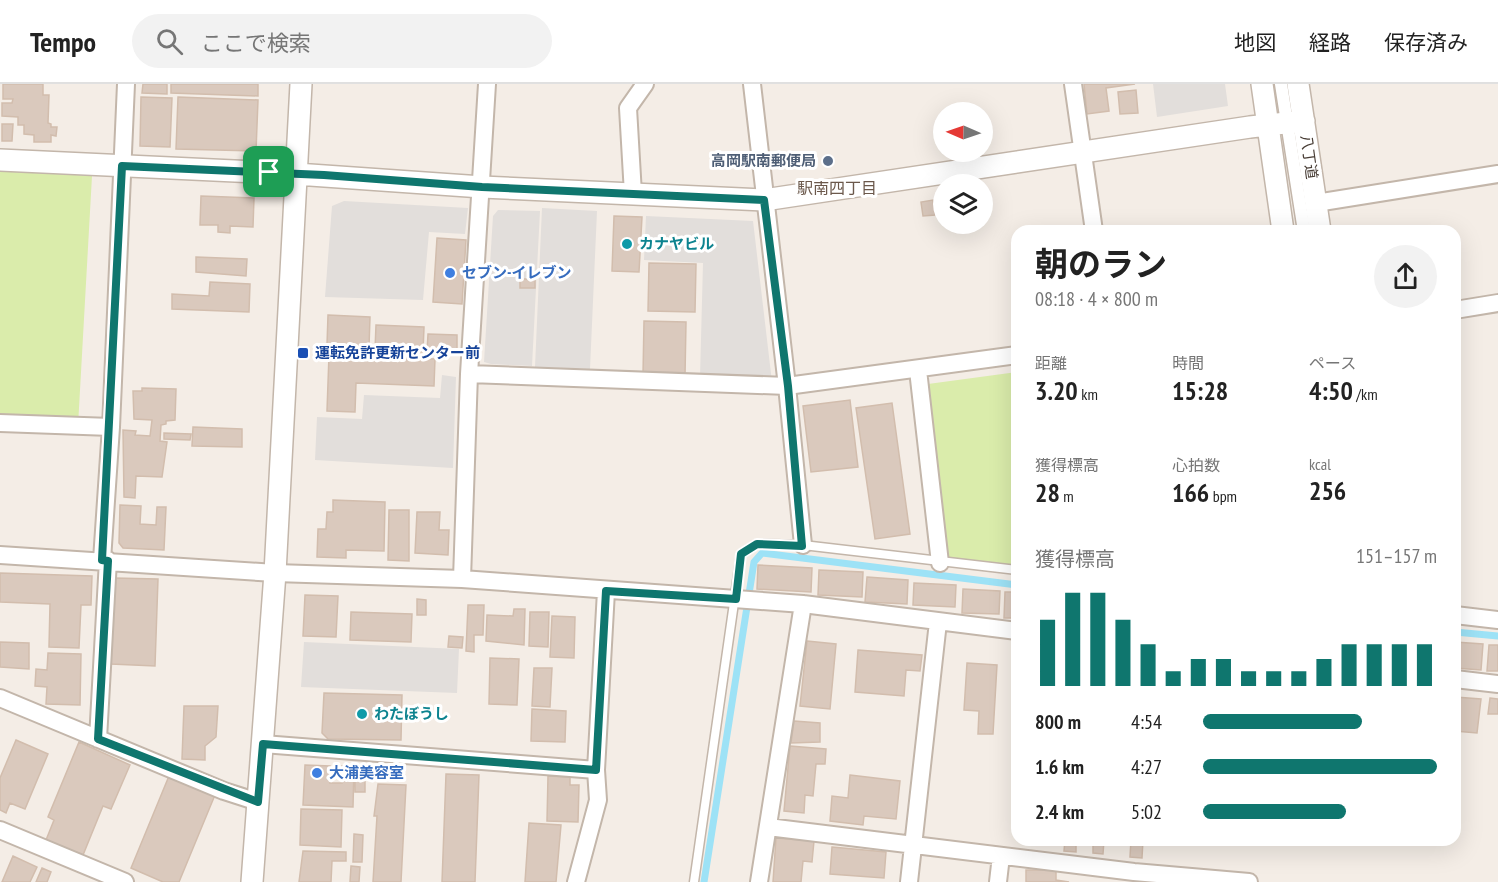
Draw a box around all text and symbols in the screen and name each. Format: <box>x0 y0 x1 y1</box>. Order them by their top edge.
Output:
search box <box>132 14 552 68</box>
text: Tempo <box>30 23 96 60</box>
icon: search <box>153 25 186 58</box>
text: ここで検索 <box>201 29 311 57</box>
text: 地図 <box>1234 29 1276 56</box>
text: 経路 <box>1309 29 1351 56</box>
text: 保存済み <box>1384 29 1468 56</box>
north arrow <box>933 102 993 162</box>
map controls <box>933 102 993 234</box>
street label: 八丁道 <box>1297 133 1322 181</box>
pin <box>243 146 294 197</box>
place label: 高岡駅南郵便局 <box>711 151 816 170</box>
marker: 高岡駅南郵便局 <box>821 154 835 168</box>
icon: arrive <box>252 155 285 188</box>
button: layers <box>933 174 993 234</box>
district label: 駅南四丁目 <box>797 178 877 198</box>
place label: カナヤビル <box>639 234 714 253</box>
marker: カナヤビル <box>620 237 634 251</box>
text: 朝のラン <box>1035 242 1167 285</box>
button: share <box>1374 245 1437 308</box>
place label: セブン-イレブン <box>462 263 571 282</box>
marker: セブン-イレブン <box>443 266 457 280</box>
text: 08:18 · 4 × 800 m <box>1035 286 1158 312</box>
place label: 運転免許更新センター前 <box>315 343 480 362</box>
marker: 運転免許更新センター前 <box>296 346 310 360</box>
text: 距離 <box>1035 353 1067 373</box>
text: 時間 <box>1172 353 1204 373</box>
text: ペース <box>1309 353 1356 373</box>
text: 3.20 <box>1035 374 1078 407</box>
text: 15:28 <box>1172 374 1228 407</box>
text: 4:50 <box>1309 374 1353 407</box>
text: km <box>1078 384 1098 404</box>
text: /km <box>1353 384 1378 404</box>
text: kcal <box>1309 454 1331 474</box>
text: 獲得標高 <box>1035 455 1099 475</box>
text: 心拍数 <box>1172 455 1220 475</box>
text: 256 <box>1309 474 1346 507</box>
text: 28 <box>1035 476 1060 509</box>
text: 166 <box>1172 476 1209 509</box>
text: m <box>1060 486 1074 506</box>
text: bpm <box>1209 486 1237 506</box>
text: 151–157 m <box>1356 543 1437 569</box>
text: 獲得標高 <box>1035 546 1115 572</box>
place label: わたぼうし <box>374 704 449 723</box>
marker: わたぼうし <box>355 707 369 721</box>
text: 800 m <box>1035 709 1081 735</box>
text: 4:54 <box>1131 709 1162 735</box>
text: 1.6 km <box>1035 754 1084 780</box>
text: 4:27 <box>1131 754 1162 780</box>
place label: 大浦美容室 <box>329 763 404 782</box>
marker: 大浦美容室 <box>310 766 324 780</box>
text: 2.4 km <box>1035 799 1084 825</box>
text: 5:02 <box>1131 799 1162 825</box>

